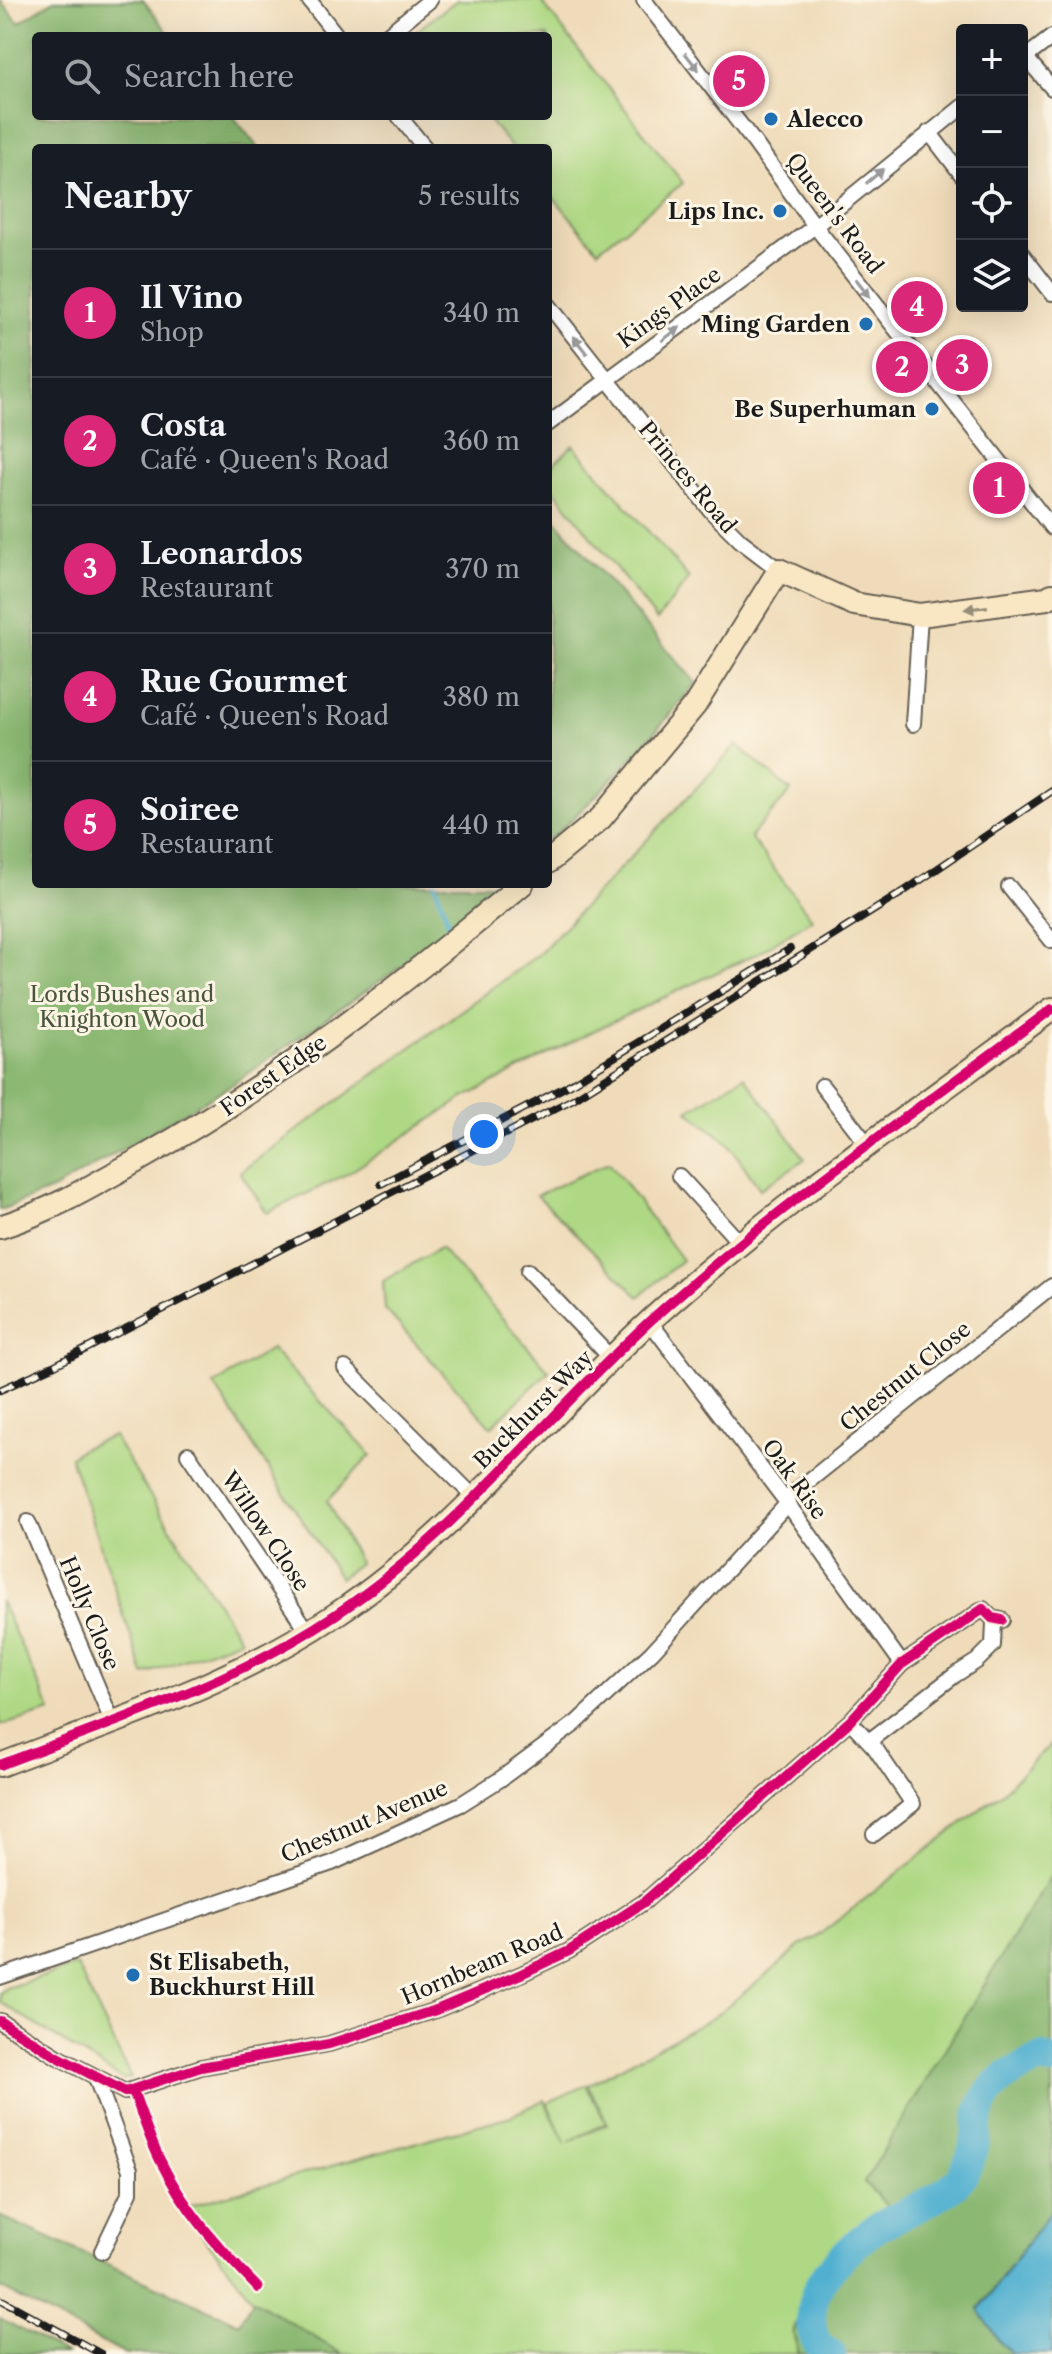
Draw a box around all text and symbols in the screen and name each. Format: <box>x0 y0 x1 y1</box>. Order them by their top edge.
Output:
map controls <box>956 24 1028 312</box>
button: + <box>956 24 1028 96</box>
search box <box>32 32 552 120</box>
one-way arrow <box>683 51 699 72</box>
pin: 5 <box>713 51 765 111</box>
icon: search <box>60 54 104 98</box>
text: Search here <box>124 58 294 95</box>
button: − <box>956 96 1028 168</box>
place label: Alecco <box>786 106 863 133</box>
marker: Alecco <box>762 110 780 128</box>
street label: Queen's Road <box>780 148 889 279</box>
one-way arrow <box>865 168 885 185</box>
button: locate <box>956 168 1028 240</box>
text: Nearby <box>64 175 192 217</box>
text: 5 results <box>418 180 520 212</box>
place label: Lips Inc. <box>668 198 764 225</box>
marker: Lips Inc. <box>771 202 789 220</box>
button: layers <box>956 240 1028 312</box>
street label: Kings Place <box>612 261 726 354</box>
pin: 4 <box>891 277 943 337</box>
one-way arrow <box>855 278 871 298</box>
text: Il Vino <box>140 279 243 316</box>
text: 1 <box>84 297 96 329</box>
text: 340 m <box>443 297 520 329</box>
place label: Ming Garden <box>701 311 850 338</box>
marker: Ming Garden <box>857 315 875 333</box>
text: Shop <box>140 316 204 348</box>
one-way arrow <box>660 326 682 342</box>
one-way arrow <box>573 335 589 355</box>
pin: 3 <box>936 335 988 395</box>
pin: 2 <box>876 337 928 397</box>
place label: Be Superhuman <box>734 396 916 423</box>
marker: Be Superhuman <box>923 400 941 418</box>
text: Costa <box>140 407 226 444</box>
street label: Princes Road <box>633 416 742 539</box>
text: 2 <box>82 425 98 457</box>
text: 360 m <box>443 425 520 457</box>
text: Café · Queen's Road <box>140 444 389 476</box>
pin: 1 <box>973 458 1025 518</box>
text: Leonardos <box>140 535 303 572</box>
text: 3 <box>83 553 97 585</box>
text: 370 m <box>445 553 520 585</box>
text: Restaurant <box>140 572 274 604</box>
one-way arrow <box>963 601 988 614</box>
text: Rue Gourmet <box>140 663 347 700</box>
text: 4 <box>82 681 98 713</box>
text: 380 m <box>443 681 520 713</box>
text: Café · Queen's Road <box>140 700 389 732</box>
text: Soiree <box>140 791 239 828</box>
text: 5 <box>83 809 97 841</box>
text: 440 m <box>442 809 520 841</box>
text: Restaurant <box>140 828 274 860</box>
park label: Lords Bushes and Knighton Wood <box>30 981 214 1033</box>
street label: Forest Edge <box>215 1029 332 1122</box>
your location <box>464 1114 504 1154</box>
street label: Chestnut Close <box>835 1316 976 1437</box>
street label: Buckhurst Way <box>468 1344 599 1475</box>
street label: Oak Rise <box>756 1434 833 1525</box>
street label: Willow Close <box>215 1465 316 1596</box>
street label: Holly Close <box>53 1552 126 1674</box>
street label: Chestnut Avenue <box>277 1774 452 1869</box>
street label: Hornbeam Road <box>397 1918 567 2011</box>
place label: St Elisabeth, Buckhurst Hill <box>149 1949 315 2001</box>
marker: St Elisabeth, Buckhurst Hill <box>124 1966 142 1984</box>

